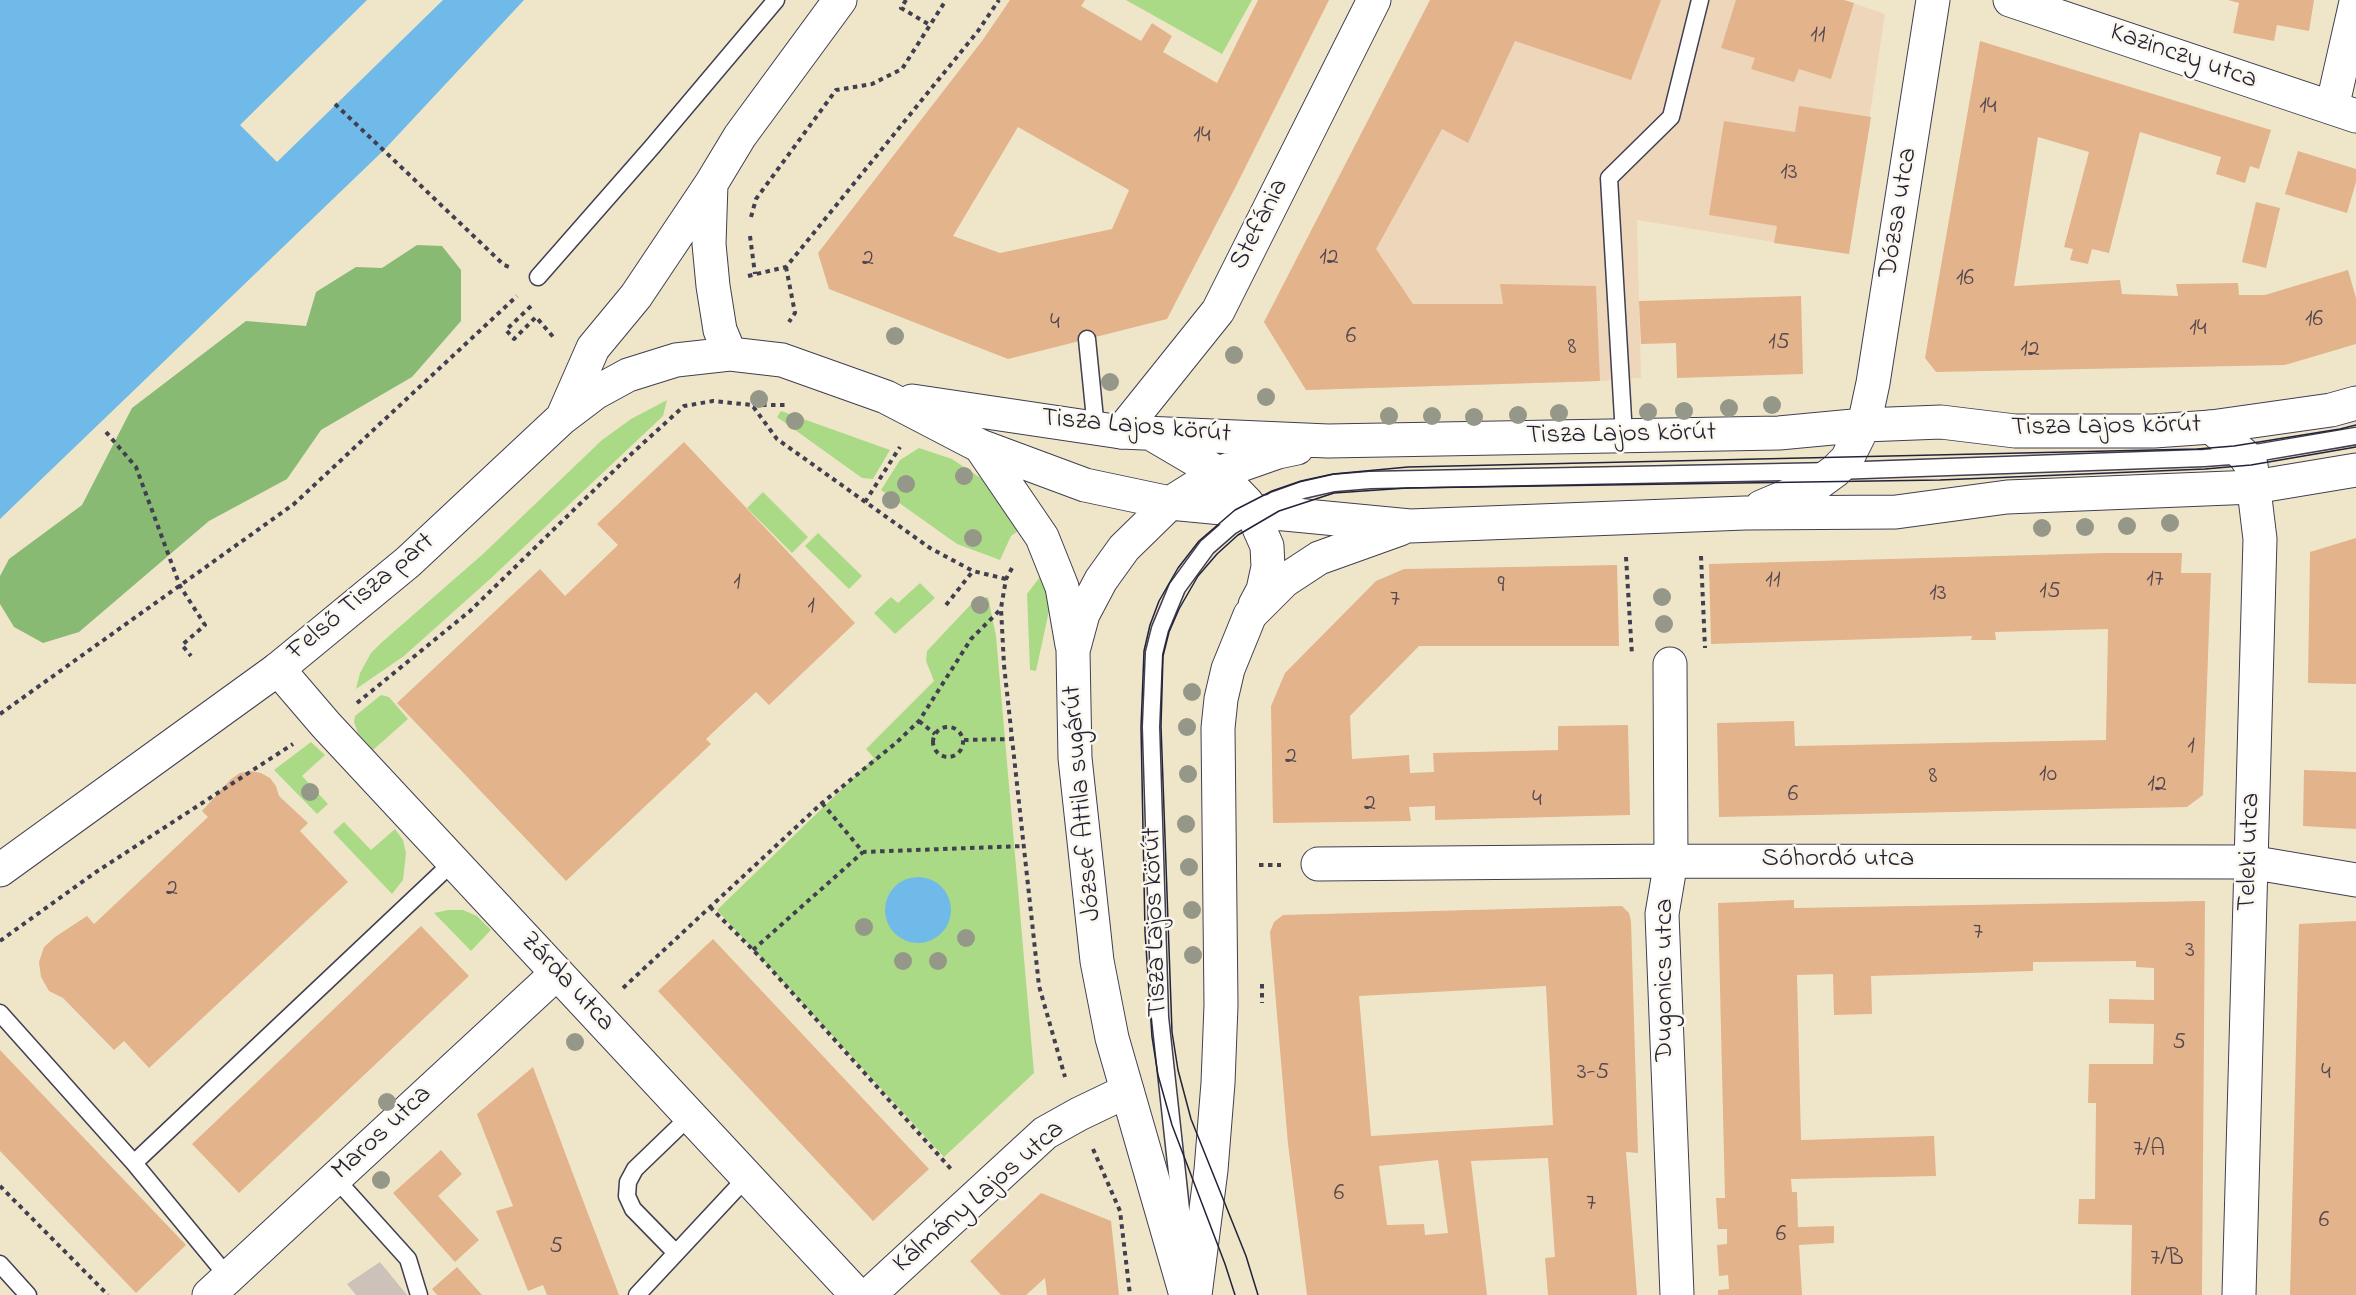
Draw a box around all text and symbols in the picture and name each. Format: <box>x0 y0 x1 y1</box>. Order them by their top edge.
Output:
street label: Kazinczy utca <box>2105 18 2261 98</box>
house number: 11 <box>1810 23 1826 51</box>
house number: 14 <box>1979 94 1997 122</box>
house number: 14 <box>1193 123 1211 151</box>
street label: Dózsa utca <box>1874 146 1926 280</box>
house number: 13 <box>1780 160 1798 188</box>
street label: Stefánia <box>1224 174 1298 276</box>
house number: 12 <box>1319 245 1339 273</box>
house number: 2 <box>862 246 874 274</box>
house number: 16 <box>1956 266 1974 294</box>
house number: 16 <box>2305 307 2323 335</box>
house number: 4 <box>1050 310 1060 338</box>
house number: 14 <box>2189 316 2207 344</box>
house number: 6 <box>1346 324 1356 352</box>
house number: 15 <box>1768 330 1790 358</box>
house number: 8 <box>1568 335 1576 363</box>
house number: 12 <box>2020 337 2040 365</box>
street label: Tisza Lajos körút <box>1040 404 1232 452</box>
street label: Tisza Lajos körút <box>2011 410 2201 446</box>
street label: Tisza Lajos körút <box>1526 418 1716 454</box>
street label: Felső Tisza part <box>282 527 442 669</box>
house number: 17 <box>2146 567 2164 595</box>
house number: 11 <box>1765 568 1781 596</box>
house number: 1 <box>733 570 741 598</box>
house number: 9 <box>1497 573 1505 601</box>
house number: 15 <box>2039 579 2061 607</box>
house number: 13 <box>1929 581 1947 609</box>
house number: 7 <box>1390 587 1400 615</box>
house number: 1 <box>807 594 815 622</box>
street label: József Attila sugárút <box>1058 684 1110 922</box>
house number: 1 <box>2187 734 2195 762</box>
house number: 2 <box>1285 744 1297 772</box>
house number: 10 <box>2039 762 2057 790</box>
house number: 8 <box>1929 764 1937 792</box>
house number: 12 <box>2147 772 2167 800</box>
house number: 6 <box>1788 782 1798 810</box>
house number: 4 <box>1532 787 1542 815</box>
house number: 2 <box>1364 791 1376 819</box>
street label: Teleki utca <box>2233 792 2269 912</box>
street label: Tisza Lajos körút <box>1137 827 1177 1017</box>
street label: Sóhordó utca <box>1762 845 1914 877</box>
house number: 2 <box>166 876 178 904</box>
street label: Dugonics utca <box>1651 898 1683 1062</box>
house number: 7 <box>1973 920 1983 948</box>
street label: Zárda utca <box>512 926 620 1040</box>
house number: 3 <box>2185 938 2195 966</box>
house number: 5 <box>2172 1030 2186 1058</box>
house number: 3-5 <box>1577 1060 1609 1088</box>
house number: 4 <box>2321 1060 2331 1088</box>
street label: Maros utca <box>326 1080 440 1188</box>
street label: Kálmány Lajos utca <box>888 1115 1072 1281</box>
house number: 7/A <box>2133 1137 2165 1165</box>
house number: 6 <box>1334 1181 1344 1209</box>
house number: 7 <box>1586 1191 1596 1219</box>
house number: 6 <box>2319 1208 2329 1236</box>
house number: 6 <box>1776 1222 1786 1250</box>
house number: 5 <box>549 1234 563 1262</box>
house number: 7/B <box>2150 1246 2184 1274</box>

